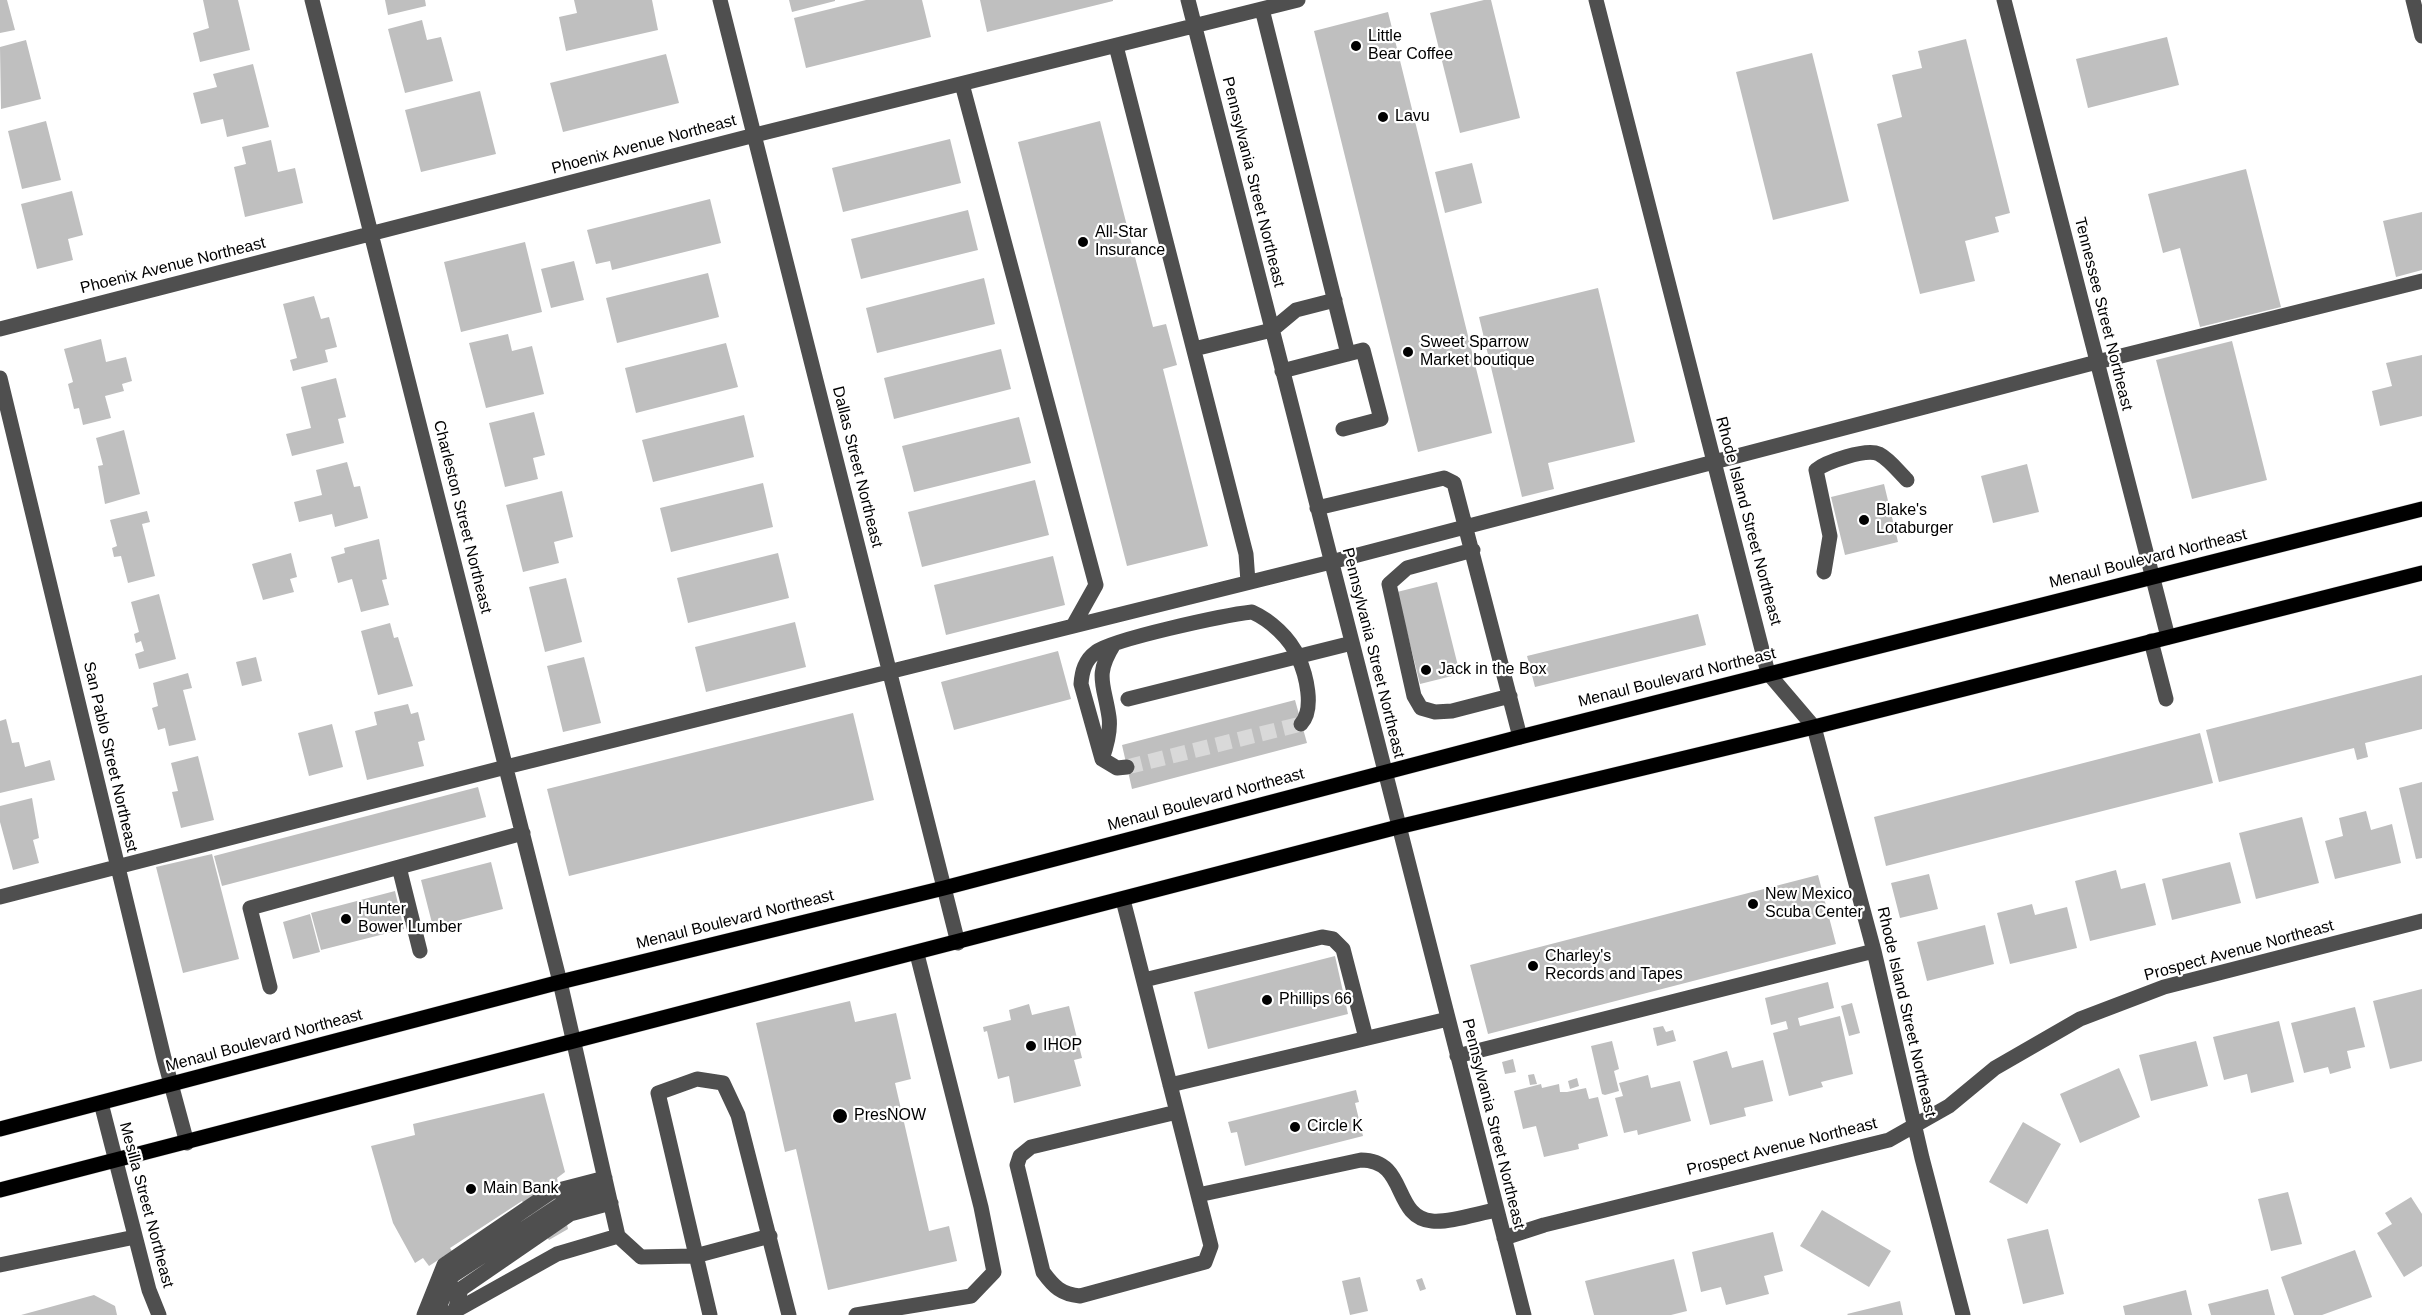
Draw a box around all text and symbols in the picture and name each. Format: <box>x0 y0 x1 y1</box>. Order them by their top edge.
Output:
place label: Little Bear Coffee <box>1368 27 1453 65</box>
marker: Little Bear Coffee <box>1349 39 1363 53</box>
street label: Pennsylvania Street Northeast <box>1218 75 1288 289</box>
place label: Lavu <box>1395 107 1430 127</box>
marker: Lavu <box>1376 110 1390 124</box>
street label: Phoenix Avenue Northeast <box>550 111 738 179</box>
street label: Tennessee Street Northeast <box>2070 215 2136 413</box>
place label: All-Star Insurance <box>1095 223 1165 261</box>
street label: Phoenix Avenue Northeast <box>78 234 268 298</box>
marker: All-Star Insurance <box>1076 235 1090 249</box>
place label: Sweet Sparrow Market boutique <box>1420 333 1535 371</box>
marker: Sweet Sparrow Market boutique <box>1401 345 1415 359</box>
street label: Dallas Street Northeast <box>828 384 886 550</box>
street label: Rhode Island Street Northeast <box>1711 415 1785 627</box>
street label: Charleston Street Northeast <box>429 418 495 616</box>
place label: Blake's Lotaburger <box>1876 501 1953 539</box>
marker: Blake's Lotaburger <box>1857 513 1871 527</box>
street label: Menaul Boulevard Northeast <box>2047 525 2249 593</box>
street label: Pennsylvania Street Northeast <box>1338 546 1408 760</box>
street label: Menaul Boulevard Northeast <box>1576 644 1778 712</box>
street label: San Pablo Street Northeast <box>79 660 141 854</box>
place label: Jack in the Box <box>1438 660 1546 680</box>
marker: Jack in the Box <box>1419 663 1433 677</box>
street label: Menaul Boulevard Northeast <box>1106 764 1306 836</box>
place label: New Mexico Scuba Center <box>1765 885 1863 923</box>
street label: Menaul Boulevard Northeast <box>634 886 836 954</box>
marker: New Mexico Scuba Center <box>1746 897 1760 911</box>
place label: Hunter Bower Lumber <box>358 900 462 938</box>
street label: Rhode Island Street Northeast <box>1872 905 1940 1119</box>
marker: Hunter Bower Lumber <box>339 912 353 926</box>
street label: Prospect Avenue Northeast <box>2142 916 2336 986</box>
place label: Charley's Records and Tapes <box>1545 947 1683 985</box>
marker: Charley's Records and Tapes <box>1526 959 1540 973</box>
place label: Phillips 66 <box>1279 990 1352 1010</box>
marker: Phillips 66 <box>1260 993 1274 1007</box>
street label: Menaul Boulevard Northeast <box>164 1005 364 1077</box>
street label: Pennsylvania Street Northeast <box>1458 1017 1528 1231</box>
place label: IHOP <box>1043 1036 1082 1056</box>
marker: IHOP <box>1024 1039 1038 1053</box>
place label: PresNOW <box>854 1106 926 1126</box>
marker: PresNOW <box>831 1107 849 1125</box>
street label: Prospect Avenue Northeast <box>1685 1114 1879 1180</box>
place label: Circle K <box>1307 1117 1363 1137</box>
street label: Mesilla Street Northeast <box>115 1120 177 1290</box>
marker: Circle K <box>1288 1120 1302 1134</box>
place label: Main Bank <box>483 1179 559 1199</box>
marker: Main Bank <box>464 1182 478 1196</box>

